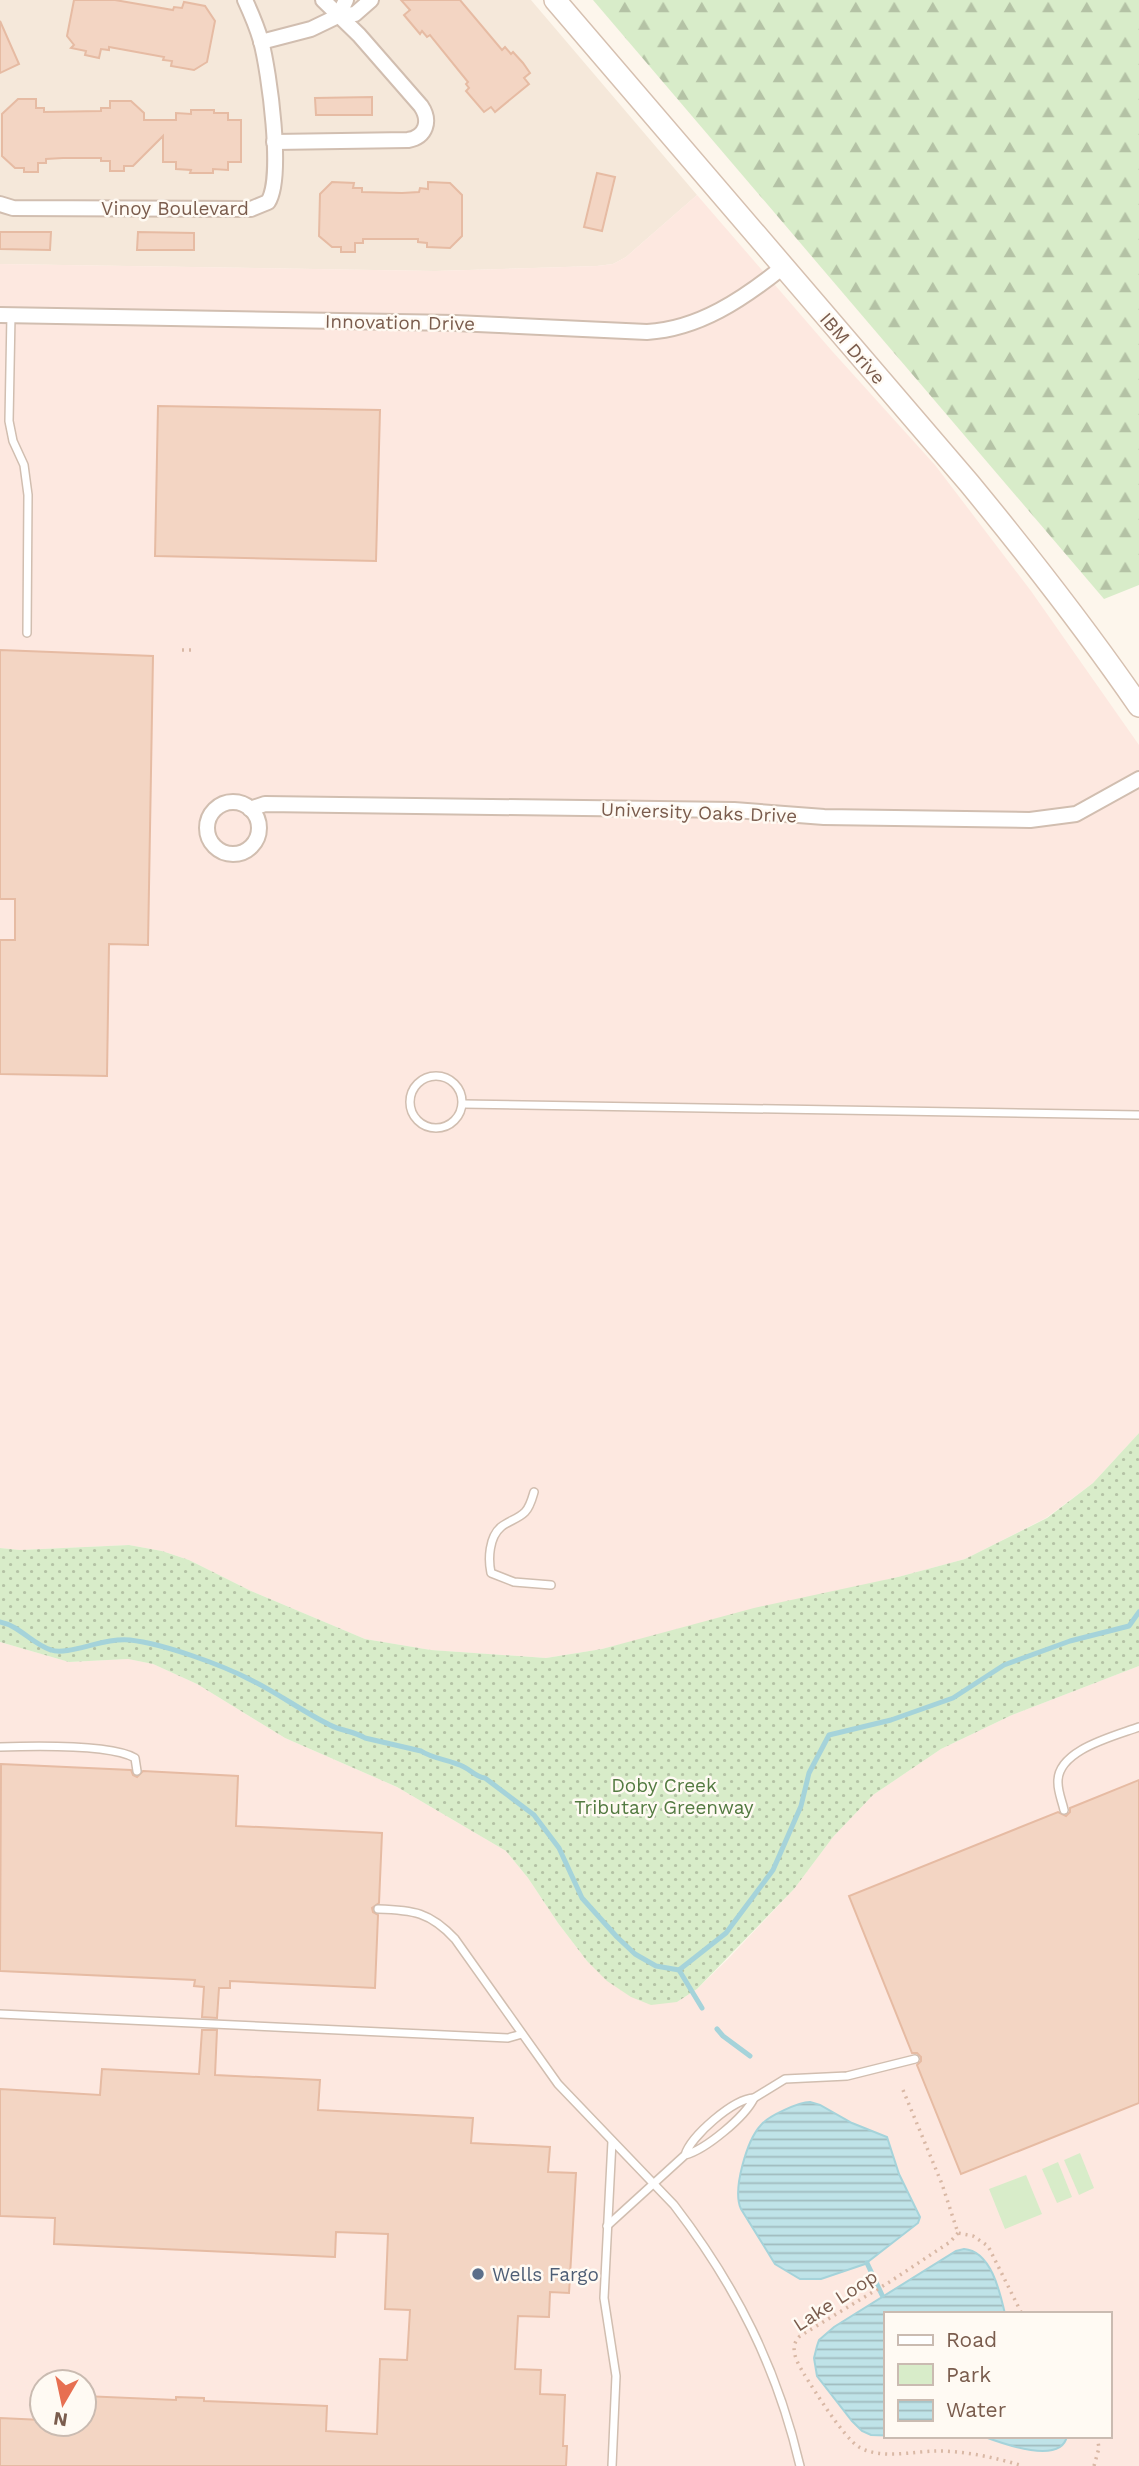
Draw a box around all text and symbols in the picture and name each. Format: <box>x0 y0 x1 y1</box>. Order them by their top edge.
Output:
street label: Vinoy Boulevard <box>101 197 249 220</box>
street label: IBM Drive <box>815 308 890 389</box>
street label: Innovation Drive <box>325 310 475 335</box>
street label: University Oaks Drive <box>600 798 798 827</box>
park label: Doby Creek Tributary Greenway <box>574 1774 754 1819</box>
place label: Wells Fargo <box>492 2263 599 2286</box>
street label: Lake Loop <box>789 2265 882 2336</box>
marker: Wells Fargo <box>470 2266 486 2282</box>
legend <box>884 2312 1111 2438</box>
text: Road <box>946 2327 997 2352</box>
text: Park <box>946 2362 991 2387</box>
north arrow <box>28 2368 98 2438</box>
text: Water <box>946 2397 1007 2422</box>
text: N <box>52 2407 69 2432</box>

